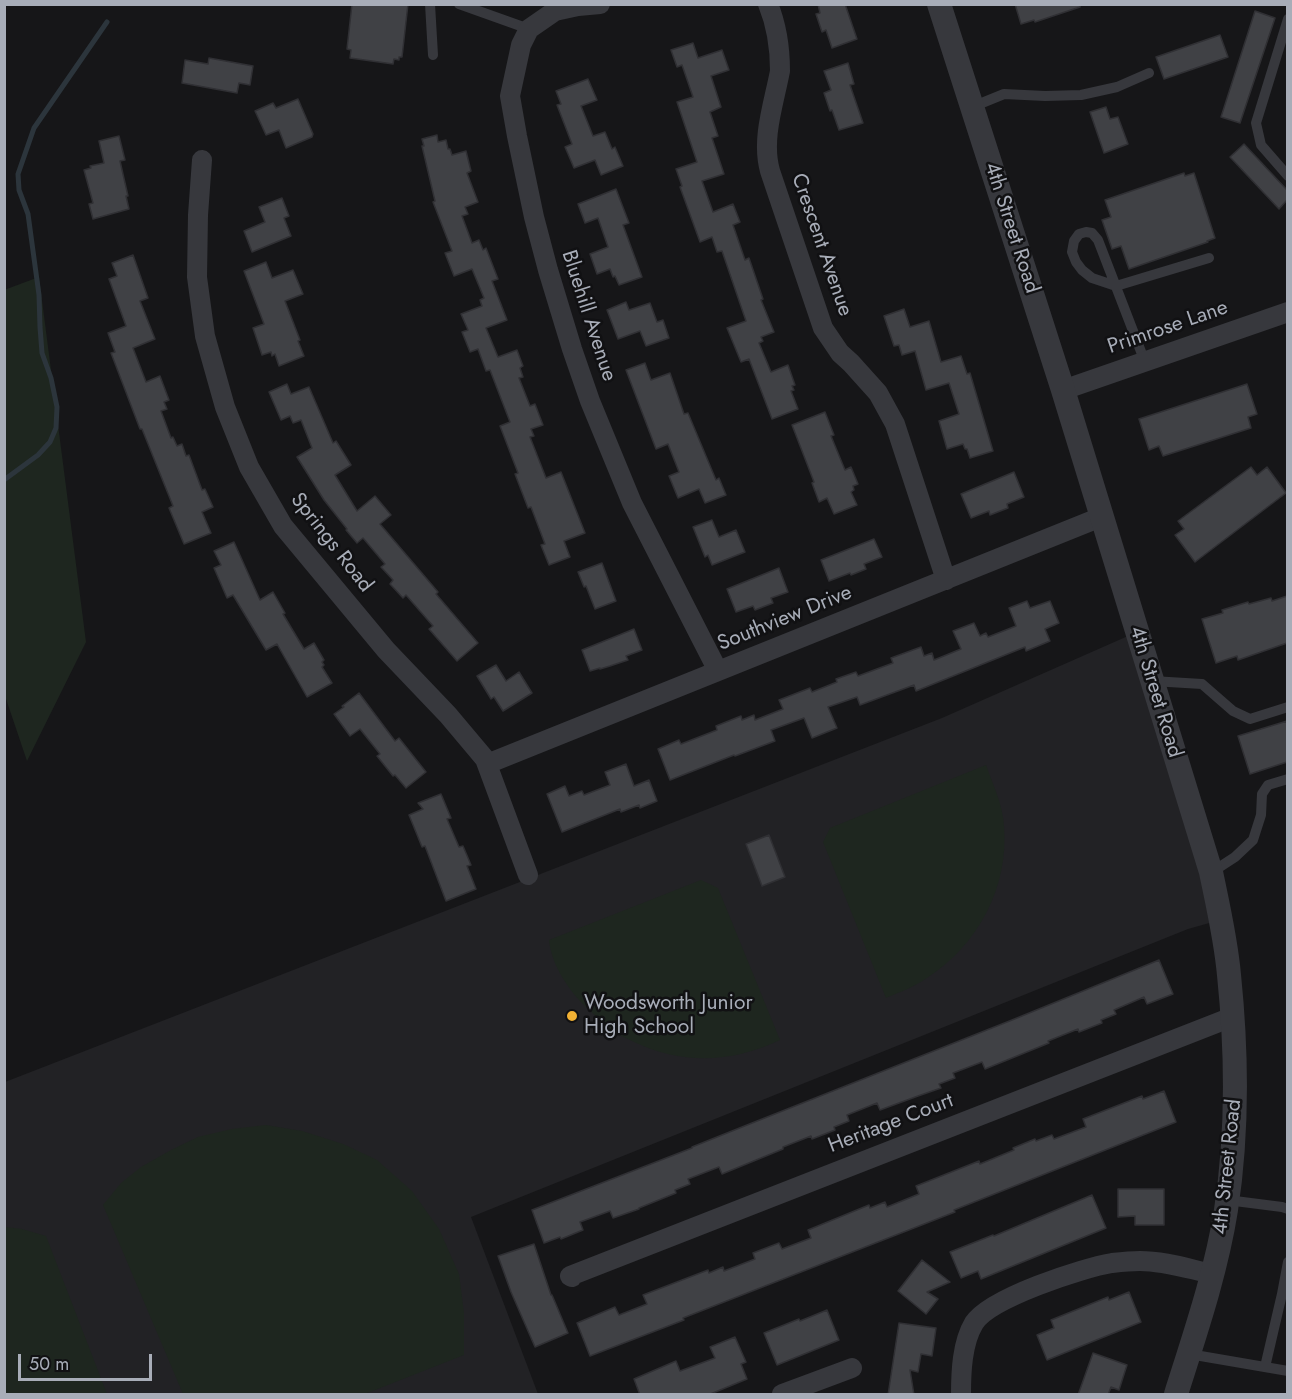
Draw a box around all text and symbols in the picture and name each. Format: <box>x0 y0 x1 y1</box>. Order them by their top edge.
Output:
street label: 4th Street Road <box>978 159 1044 297</box>
street label: Crescent Avenue <box>785 170 857 320</box>
street label: Bluehill Avenue <box>555 247 621 385</box>
street label: Primrose Lane <box>1105 296 1231 360</box>
street label: Springs Road <box>284 488 378 598</box>
street label: Southview Drive <box>714 581 856 657</box>
street label: 4th Street Road <box>1123 623 1187 761</box>
place label: Woodsworth Junior High School <box>584 991 753 1041</box>
marker: Woodsworth Junior High School <box>565 1009 579 1023</box>
street label: Heritage Court <box>825 1089 957 1159</box>
street label: 4th Street Road <box>1208 1098 1248 1236</box>
scale bar <box>21 1342 154 1380</box>
text: 50 m <box>29 1351 69 1377</box>

